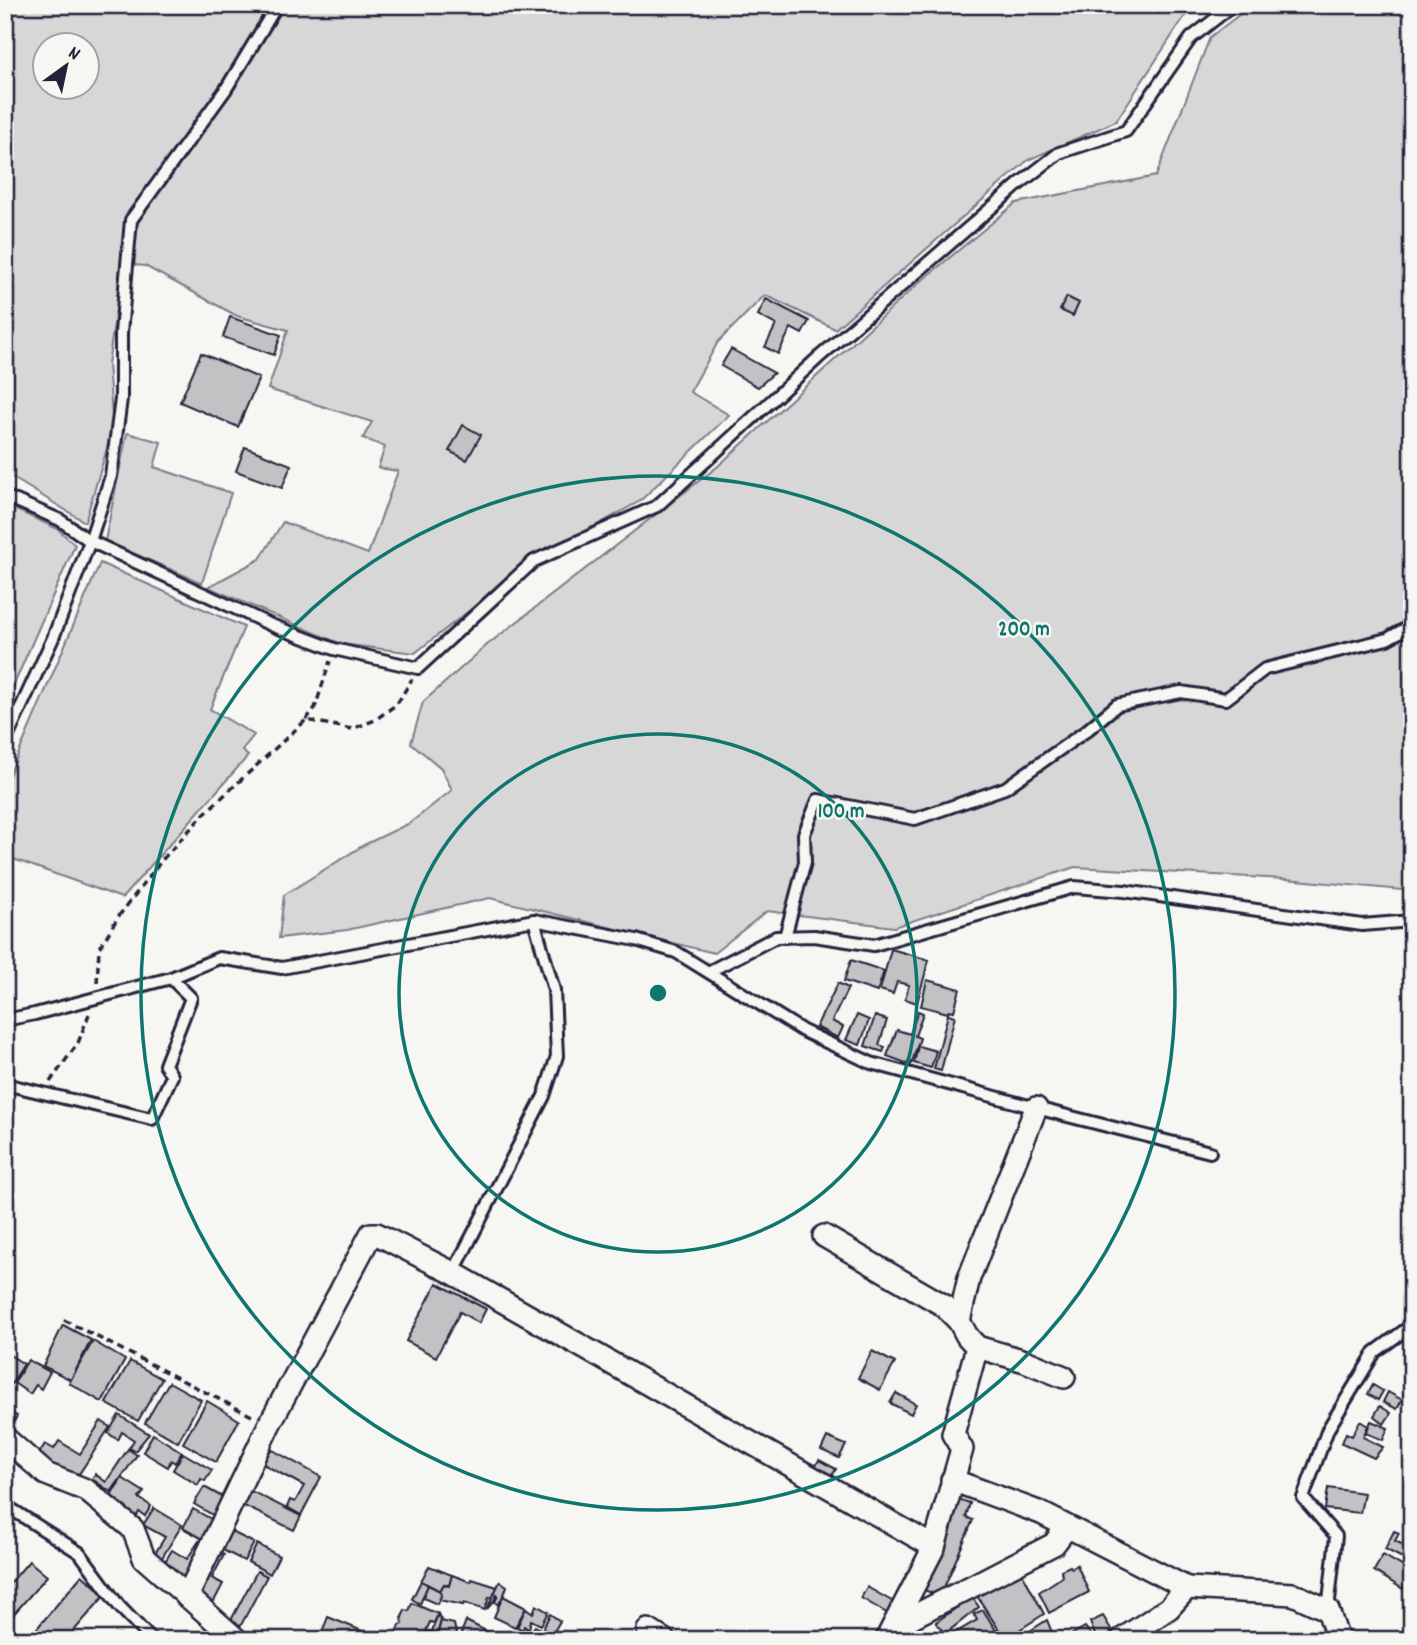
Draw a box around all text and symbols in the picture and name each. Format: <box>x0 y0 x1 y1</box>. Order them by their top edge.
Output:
north arrow <box>32 32 102 102</box>
text: N <box>62 41 85 69</box>
text: 200 m <box>998 616 1050 646</box>
text: 100 m <box>818 798 864 828</box>
centre of rings <box>646 981 670 1005</box>

